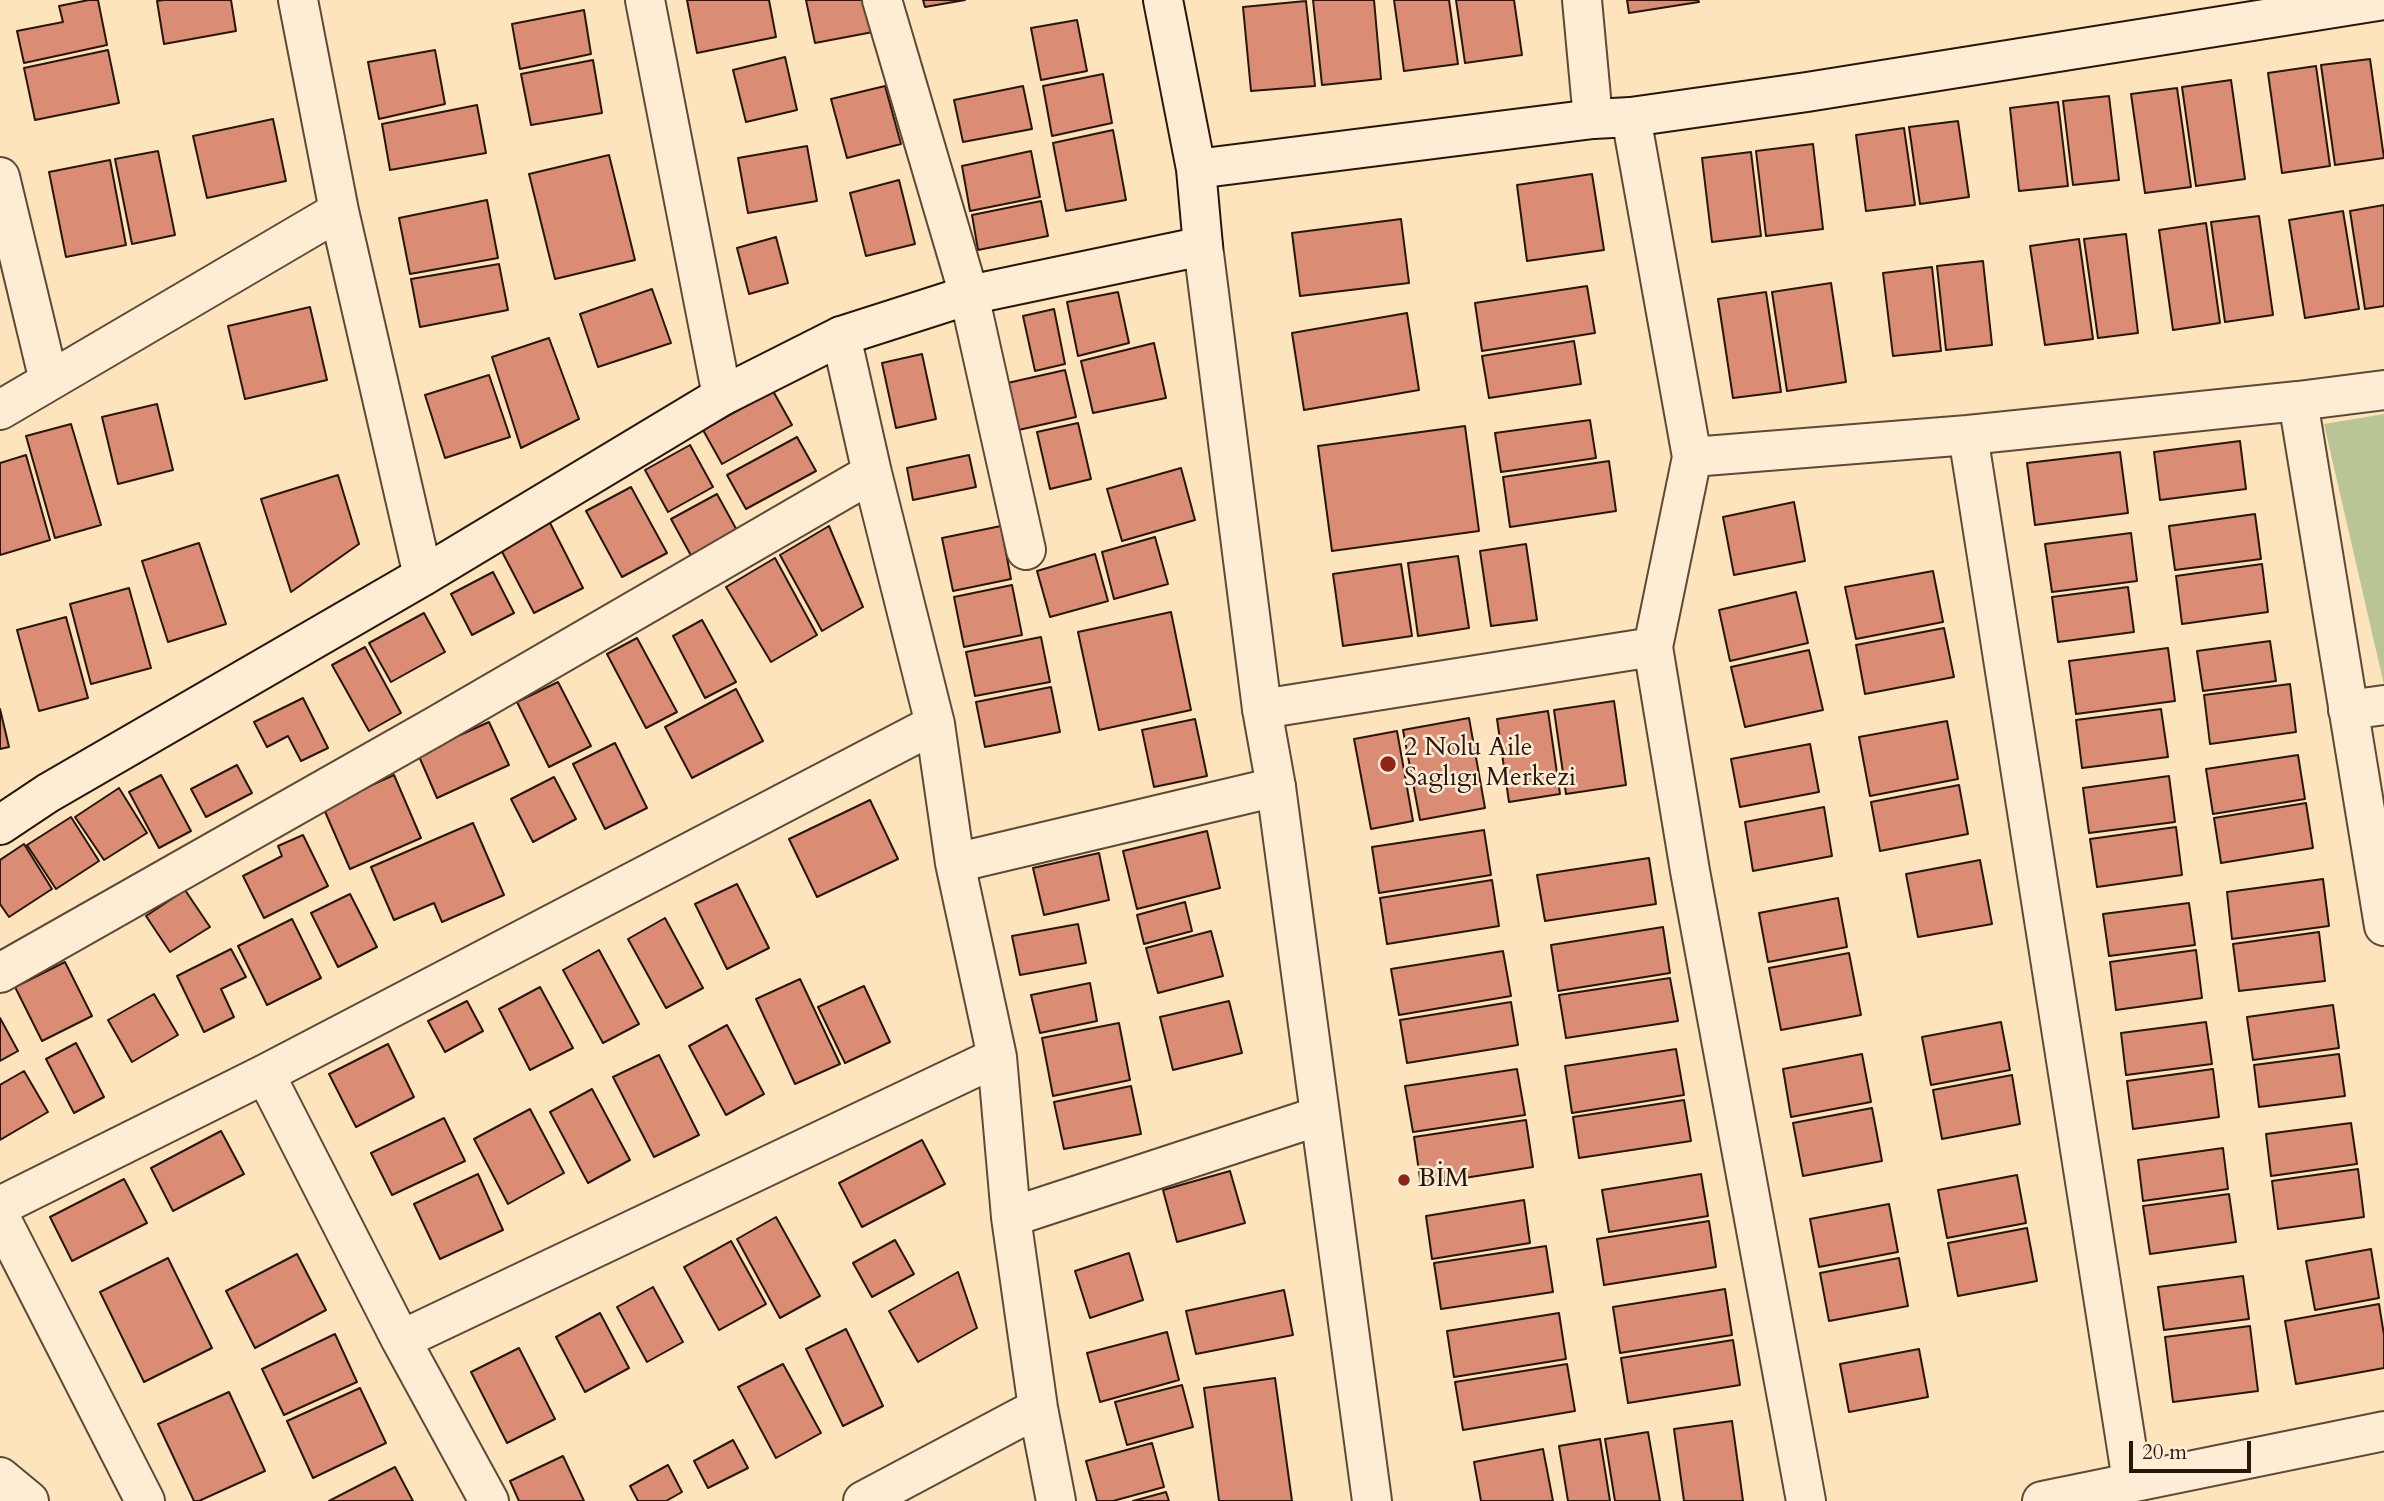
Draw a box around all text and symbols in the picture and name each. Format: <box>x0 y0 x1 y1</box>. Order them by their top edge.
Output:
place label: 2 Nolu Aile Saglıgı Merkezi <box>1404 733 1576 794</box>
marker: 2 Nolu Aile Saglıgı Merkezi <box>1378 754 1398 774</box>
place label: BİM <box>1418 1164 1469 1196</box>
marker: BİM <box>1396 1172 1412 1188</box>
scale bar <box>2132 1428 2254 1472</box>
text: 20 m <box>2142 1438 2187 1467</box>

